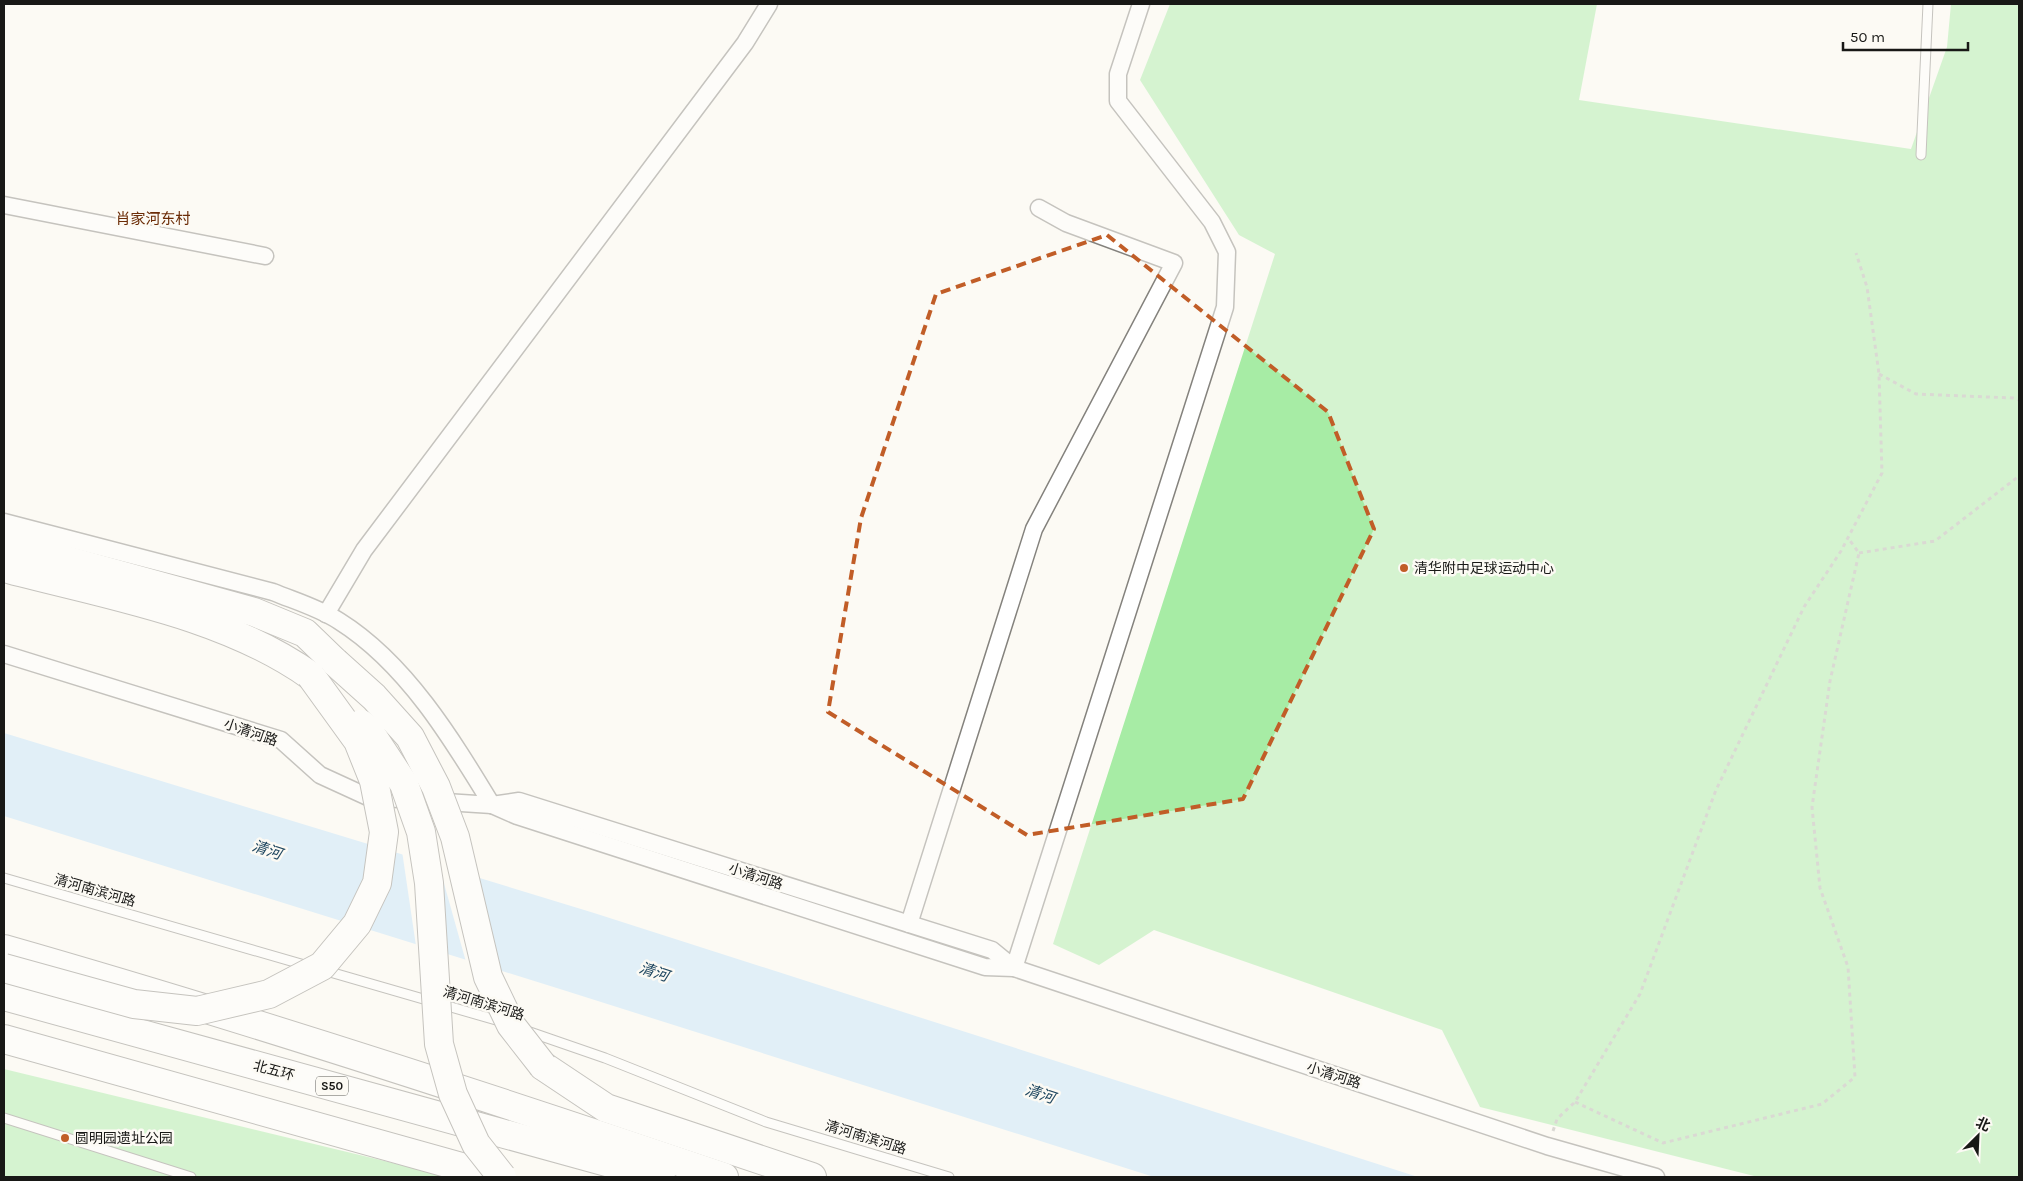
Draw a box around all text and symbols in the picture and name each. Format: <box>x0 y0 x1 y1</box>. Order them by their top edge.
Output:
scale bar <box>1843 20 1968 52</box>
text: 50 m <box>1850 28 1885 46</box>
district label: 肖家河东村 <box>115 210 191 228</box>
place label: 清华附中足球运动中心 <box>1414 560 1554 577</box>
marker: 清华附中足球运动中心 <box>1398 562 1410 574</box>
street label: 小清河路 <box>222 715 280 750</box>
water label: 清河 <box>250 837 287 864</box>
street label: 小清河路 <box>727 860 785 893</box>
street label: 清河南滨河路 <box>52 871 138 910</box>
water label: 清河 <box>637 959 674 986</box>
street label: 清河南滨河路 <box>441 983 527 1024</box>
street label: 北五环 <box>251 1057 296 1084</box>
street label: 小清河路 <box>1305 1059 1363 1092</box>
road number: S50 <box>316 1076 348 1096</box>
water label: 清河 <box>1023 1081 1060 1108</box>
north arrow <box>1953 1111 2003 1161</box>
text: 北 <box>1973 1114 1993 1135</box>
street label: 清河南滨河路 <box>823 1117 909 1158</box>
place label: 圆明园遗址公园 <box>75 1130 173 1147</box>
marker: 圆明园遗址公园 <box>59 1132 71 1144</box>

